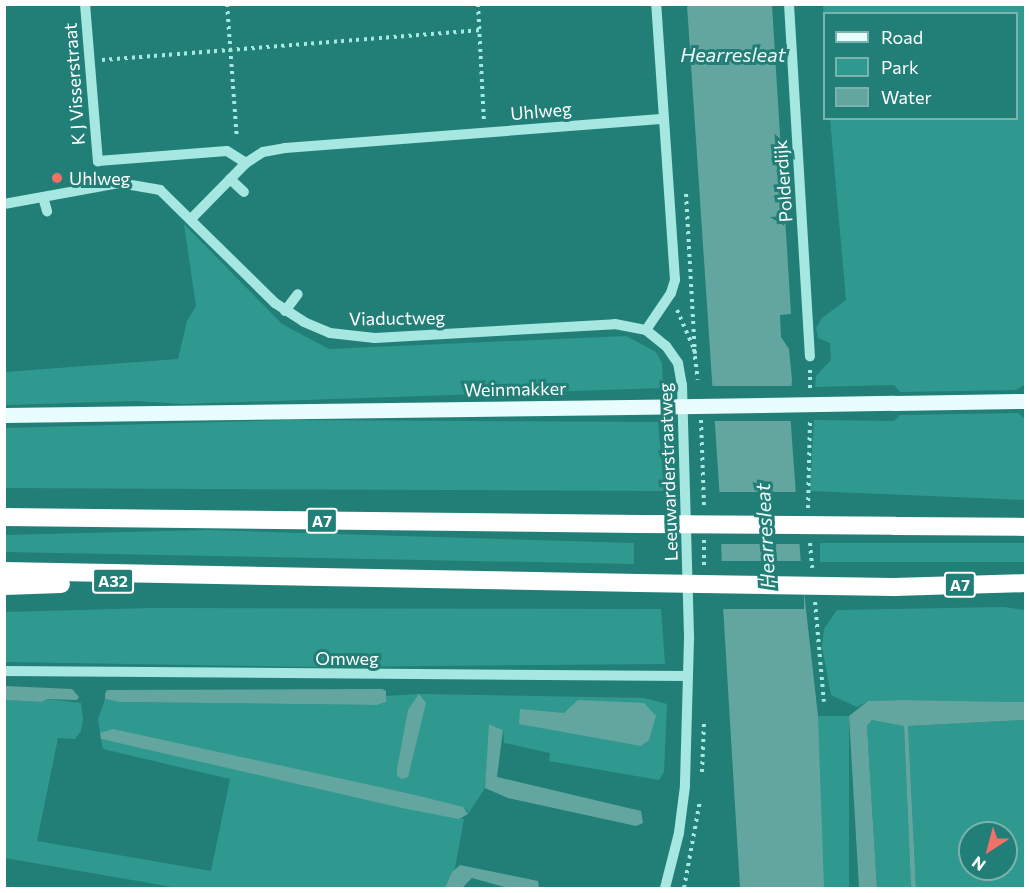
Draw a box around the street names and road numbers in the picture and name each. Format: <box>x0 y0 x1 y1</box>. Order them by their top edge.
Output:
street label: K J Visserstraat <box>59 22 89 146</box>
street label: Uhlweg <box>509 98 573 124</box>
street label: Polderdijk <box>769 139 797 223</box>
street label: Viaductweg <box>349 306 445 330</box>
street label: Weinmakker <box>464 377 566 401</box>
street label: Leeuwarderstraatweg <box>654 382 682 562</box>
road number: A7 <box>306 508 338 534</box>
road number: A32 <box>92 568 134 594</box>
road number: A7 <box>944 572 976 598</box>
street label: Omweg <box>315 647 379 669</box>

